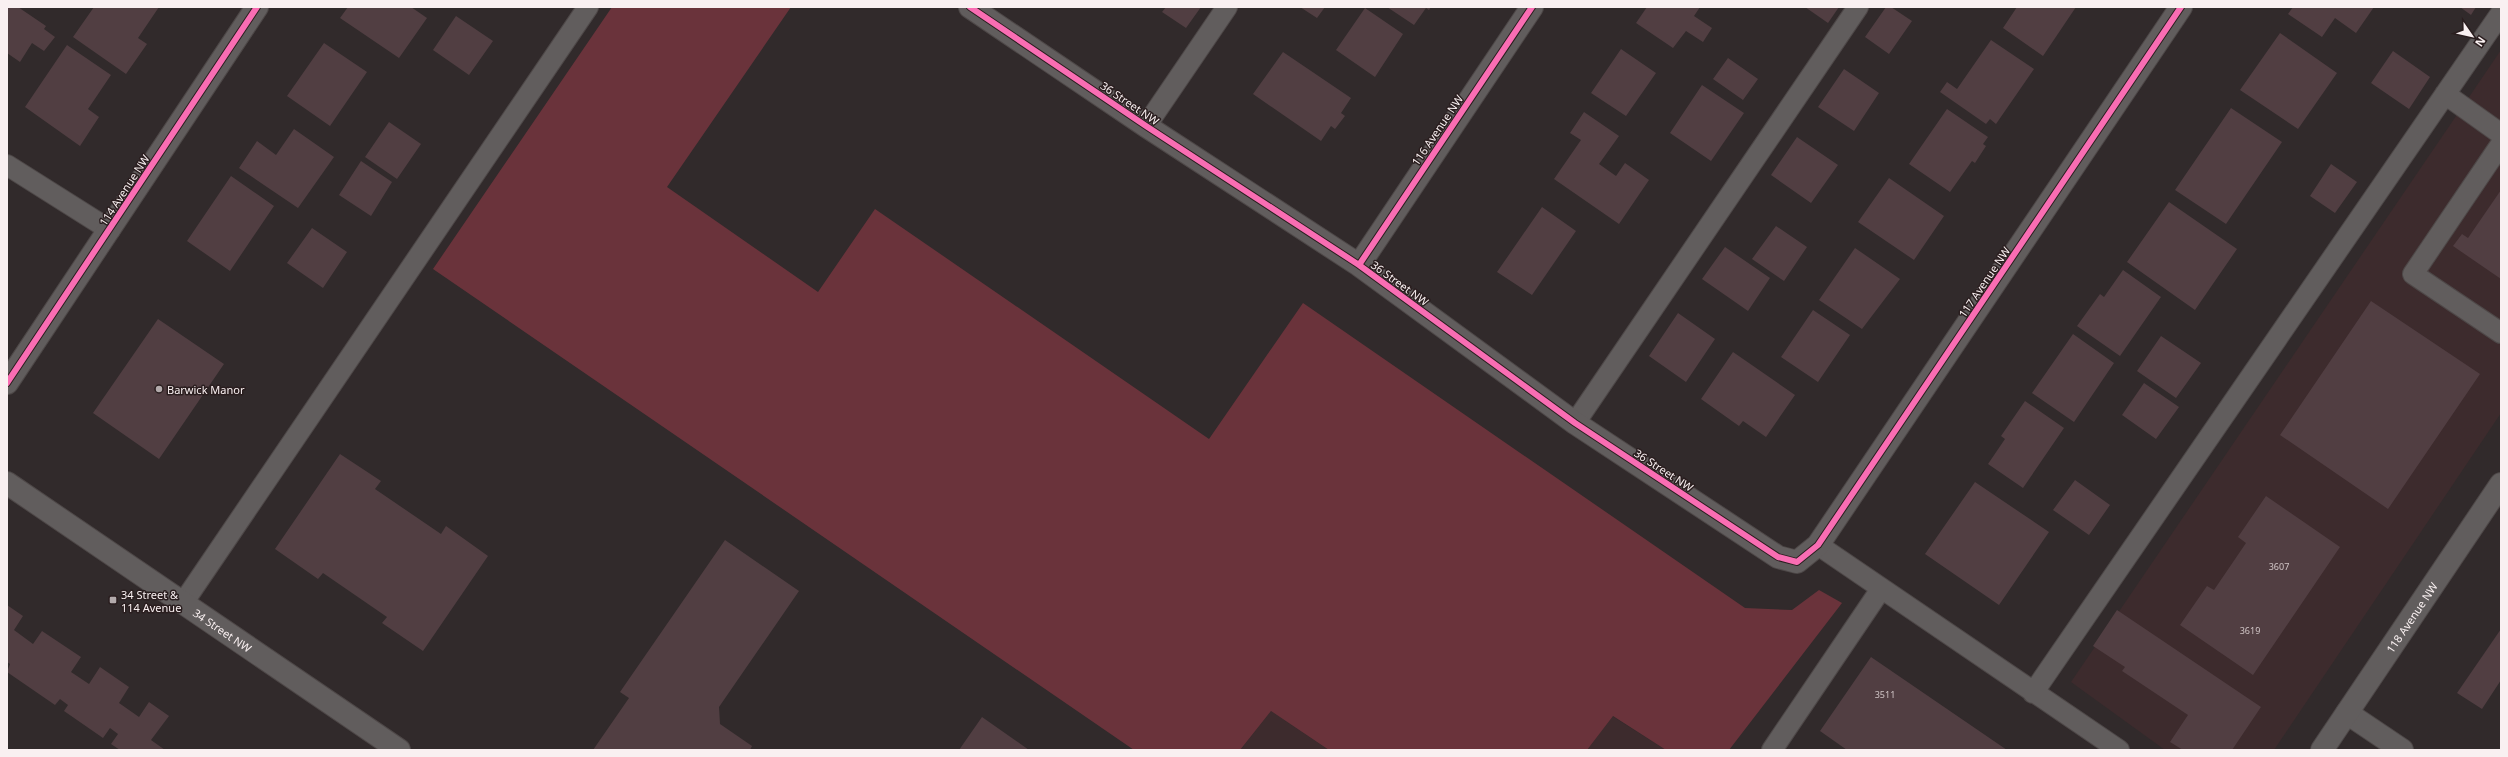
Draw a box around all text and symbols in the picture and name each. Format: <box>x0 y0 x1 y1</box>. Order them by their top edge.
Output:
north arrow <box>2452 16 2492 56</box>
text: N <box>2472 34 2489 50</box>
street label: 36 Street NW <box>1098 78 1163 129</box>
street label: 116 Avenue NW <box>1408 91 1467 168</box>
street label: 114 Avenue NW <box>95 151 153 228</box>
street label: 117 Avenue NW <box>1955 243 2014 320</box>
street label: 36 Street NW <box>1368 257 1432 309</box>
place label: Barwick Manor <box>167 382 245 397</box>
marker: Barwick Manor <box>154 384 164 394</box>
street label: 36 Street NW <box>1632 445 1697 495</box>
house number: 3607 <box>2269 560 2289 573</box>
street label: 118 Avenue NW <box>2382 578 2441 655</box>
place label: 34 Street & 114 Avenue <box>121 587 181 615</box>
marker: 34 Street & 114 Avenue <box>108 595 118 605</box>
street label: 34 Street NW <box>191 605 256 656</box>
house number: 3619 <box>2240 624 2260 637</box>
house number: 3511 <box>1875 688 1895 701</box>

